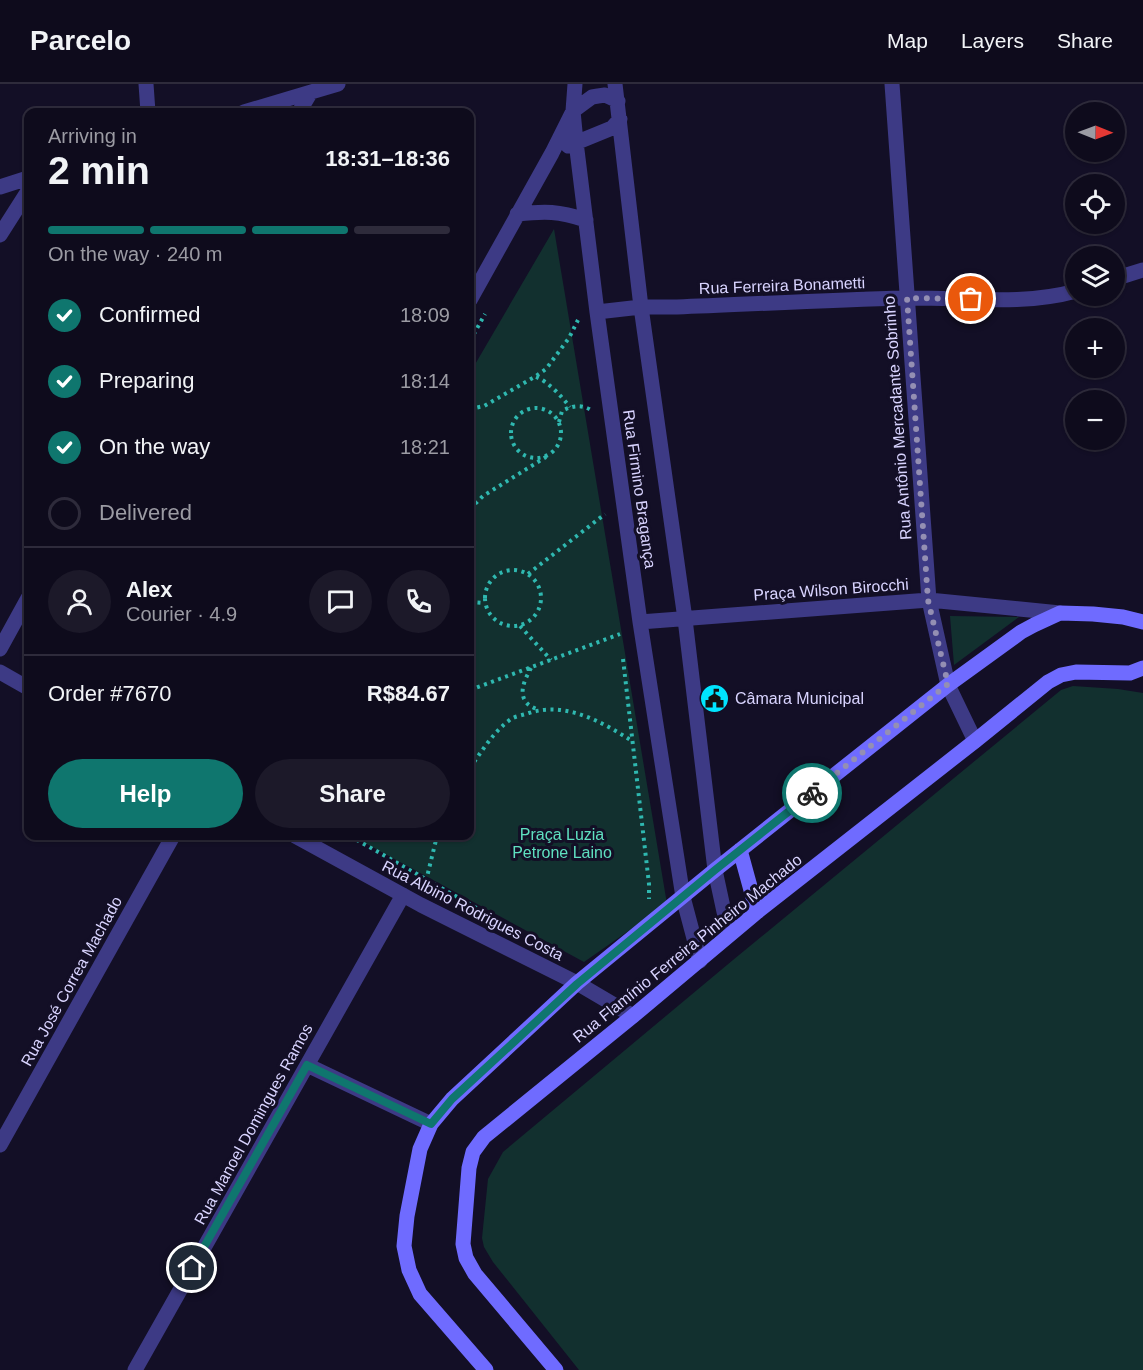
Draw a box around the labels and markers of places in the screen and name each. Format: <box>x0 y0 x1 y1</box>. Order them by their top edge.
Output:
pin <box>945 273 996 324</box>
public building icon: Câmara Municipal <box>698 682 730 714</box>
place label: Câmara Municipal <box>735 690 864 707</box>
pin <box>166 1242 217 1293</box>

